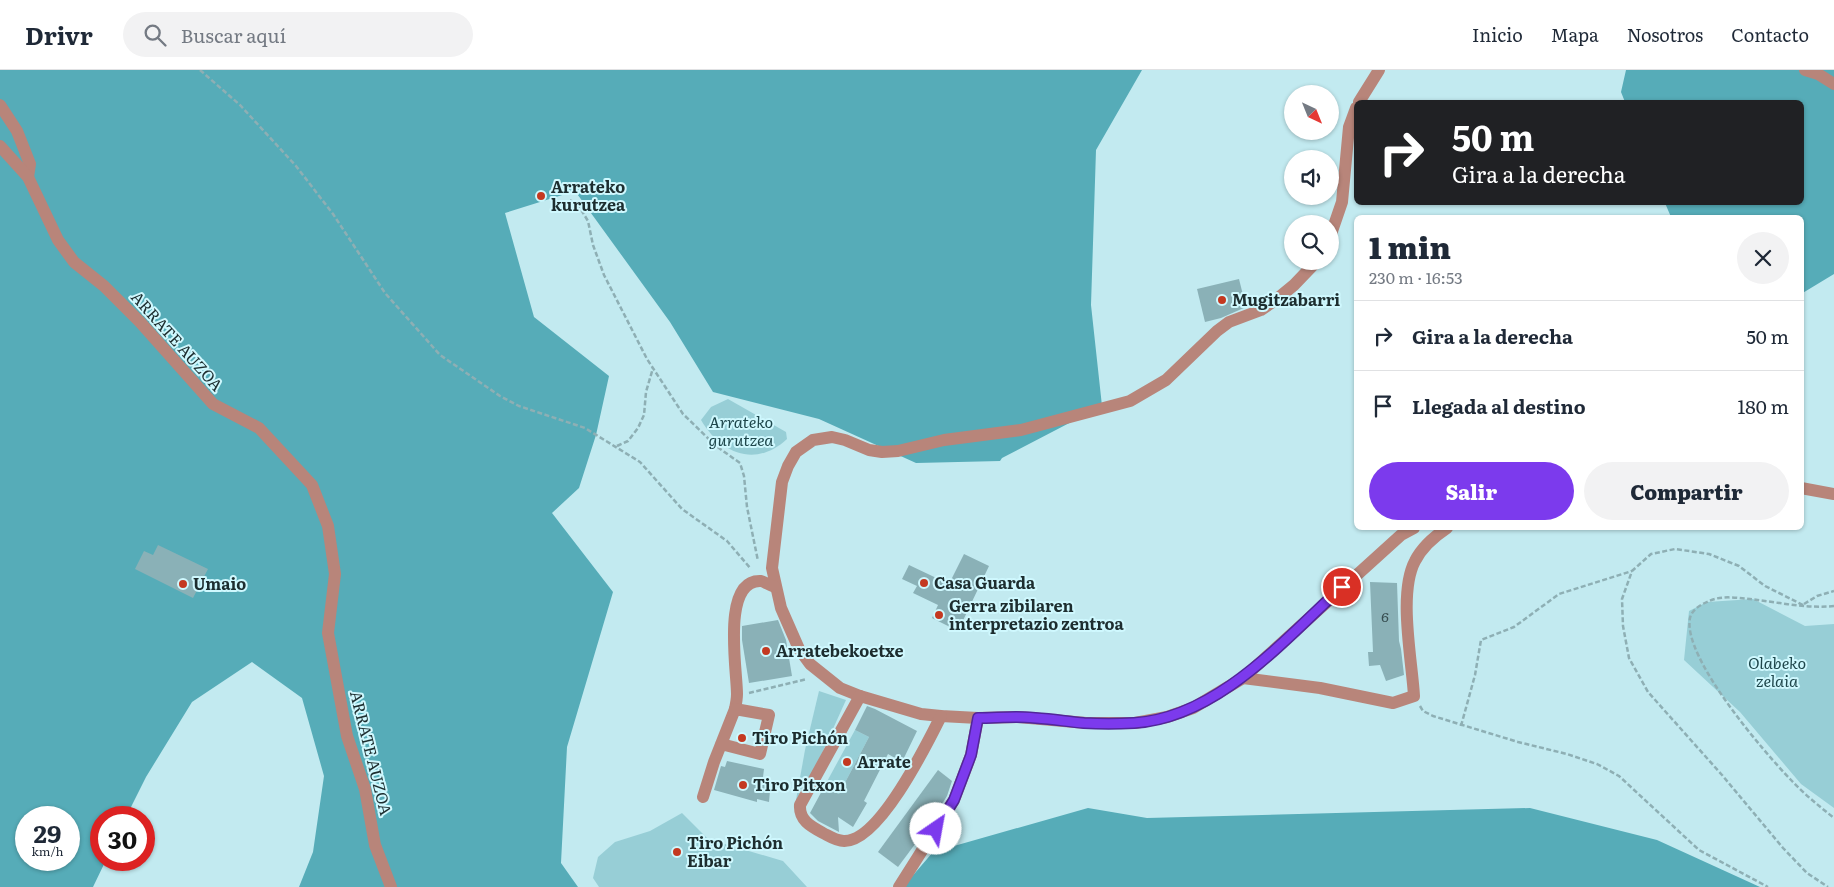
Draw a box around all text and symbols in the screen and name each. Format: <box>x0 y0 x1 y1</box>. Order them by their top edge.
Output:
search box <box>123 12 473 57</box>
text: Drivr <box>25 17 93 52</box>
icon: search <box>141 21 169 49</box>
text: Buscar aquí <box>181 21 286 49</box>
text: Inicio <box>1472 21 1523 48</box>
text: Mapa <box>1551 21 1599 48</box>
text: Nosotros <box>1627 21 1703 48</box>
text: Contacto <box>1731 21 1809 48</box>
north arrow <box>1284 85 1339 140</box>
map controls <box>1284 85 1339 270</box>
text: 50 m <box>1452 110 1535 162</box>
icon: right <box>1369 120 1434 185</box>
button: sound <box>1284 150 1339 205</box>
text: Gira a la derecha <box>1452 157 1626 190</box>
place label: Arrateko kurutzea <box>551 174 626 216</box>
marker: Arrateko kurutzea <box>535 190 547 202</box>
button: search <box>1284 215 1339 270</box>
text: 1 min <box>1369 224 1451 268</box>
button: close <box>1737 232 1789 284</box>
text: 230 m · 16:53 <box>1369 265 1463 289</box>
street label: ARRATE AUZOA <box>126 285 229 396</box>
place label: Mugitzabarri <box>1232 287 1340 311</box>
marker: Mugitzabarri <box>1216 294 1228 306</box>
icon: right <box>1369 322 1397 350</box>
text: Gira a la derecha <box>1412 322 1573 350</box>
text: 50 m <box>1746 322 1789 350</box>
icon: arrive <box>1369 392 1397 420</box>
text: Llegada al destino <box>1412 392 1586 420</box>
text: 180 m <box>1738 392 1789 420</box>
park label: Arrateko gurutzea <box>708 409 774 451</box>
button: Salir <box>1369 462 1574 520</box>
button: Compartir <box>1584 462 1789 520</box>
pin <box>1321 566 1363 608</box>
place label: Casa Guarda <box>934 570 1036 594</box>
place label: Umaio <box>193 571 246 595</box>
icon: arrive <box>1328 573 1356 601</box>
marker: Casa Guarda <box>918 577 930 589</box>
marker: Umaio <box>177 578 189 590</box>
place label: Gerra zibilaren interpretazio zentroa <box>949 593 1125 635</box>
house number: 6 <box>1381 606 1389 626</box>
marker: Gerra zibilaren interpretazio zentroa <box>933 609 945 621</box>
place label: Arratebekoetxe <box>776 638 904 662</box>
marker: Arratebekoetxe <box>760 645 772 657</box>
park label: Olabeko zelaia <box>1748 650 1806 692</box>
street label: ARRATE AUZOA <box>345 688 399 818</box>
place label: Tiro Pichón <box>752 725 848 749</box>
marker: Tiro Pichón <box>736 732 748 744</box>
place label: Arrate <box>857 749 911 773</box>
marker: Arrate <box>841 756 853 768</box>
place label: Tiro Pitxon <box>753 772 846 796</box>
marker: Tiro Pitxon <box>737 779 749 791</box>
position arrow <box>909 802 961 854</box>
speed limit sign: 30 <box>90 806 155 871</box>
text: 29 <box>34 814 61 851</box>
place label: Tiro Pichón Eibar <box>687 830 783 872</box>
text: km/h <box>32 842 63 860</box>
marker: Tiro Pichón Eibar <box>671 846 683 858</box>

